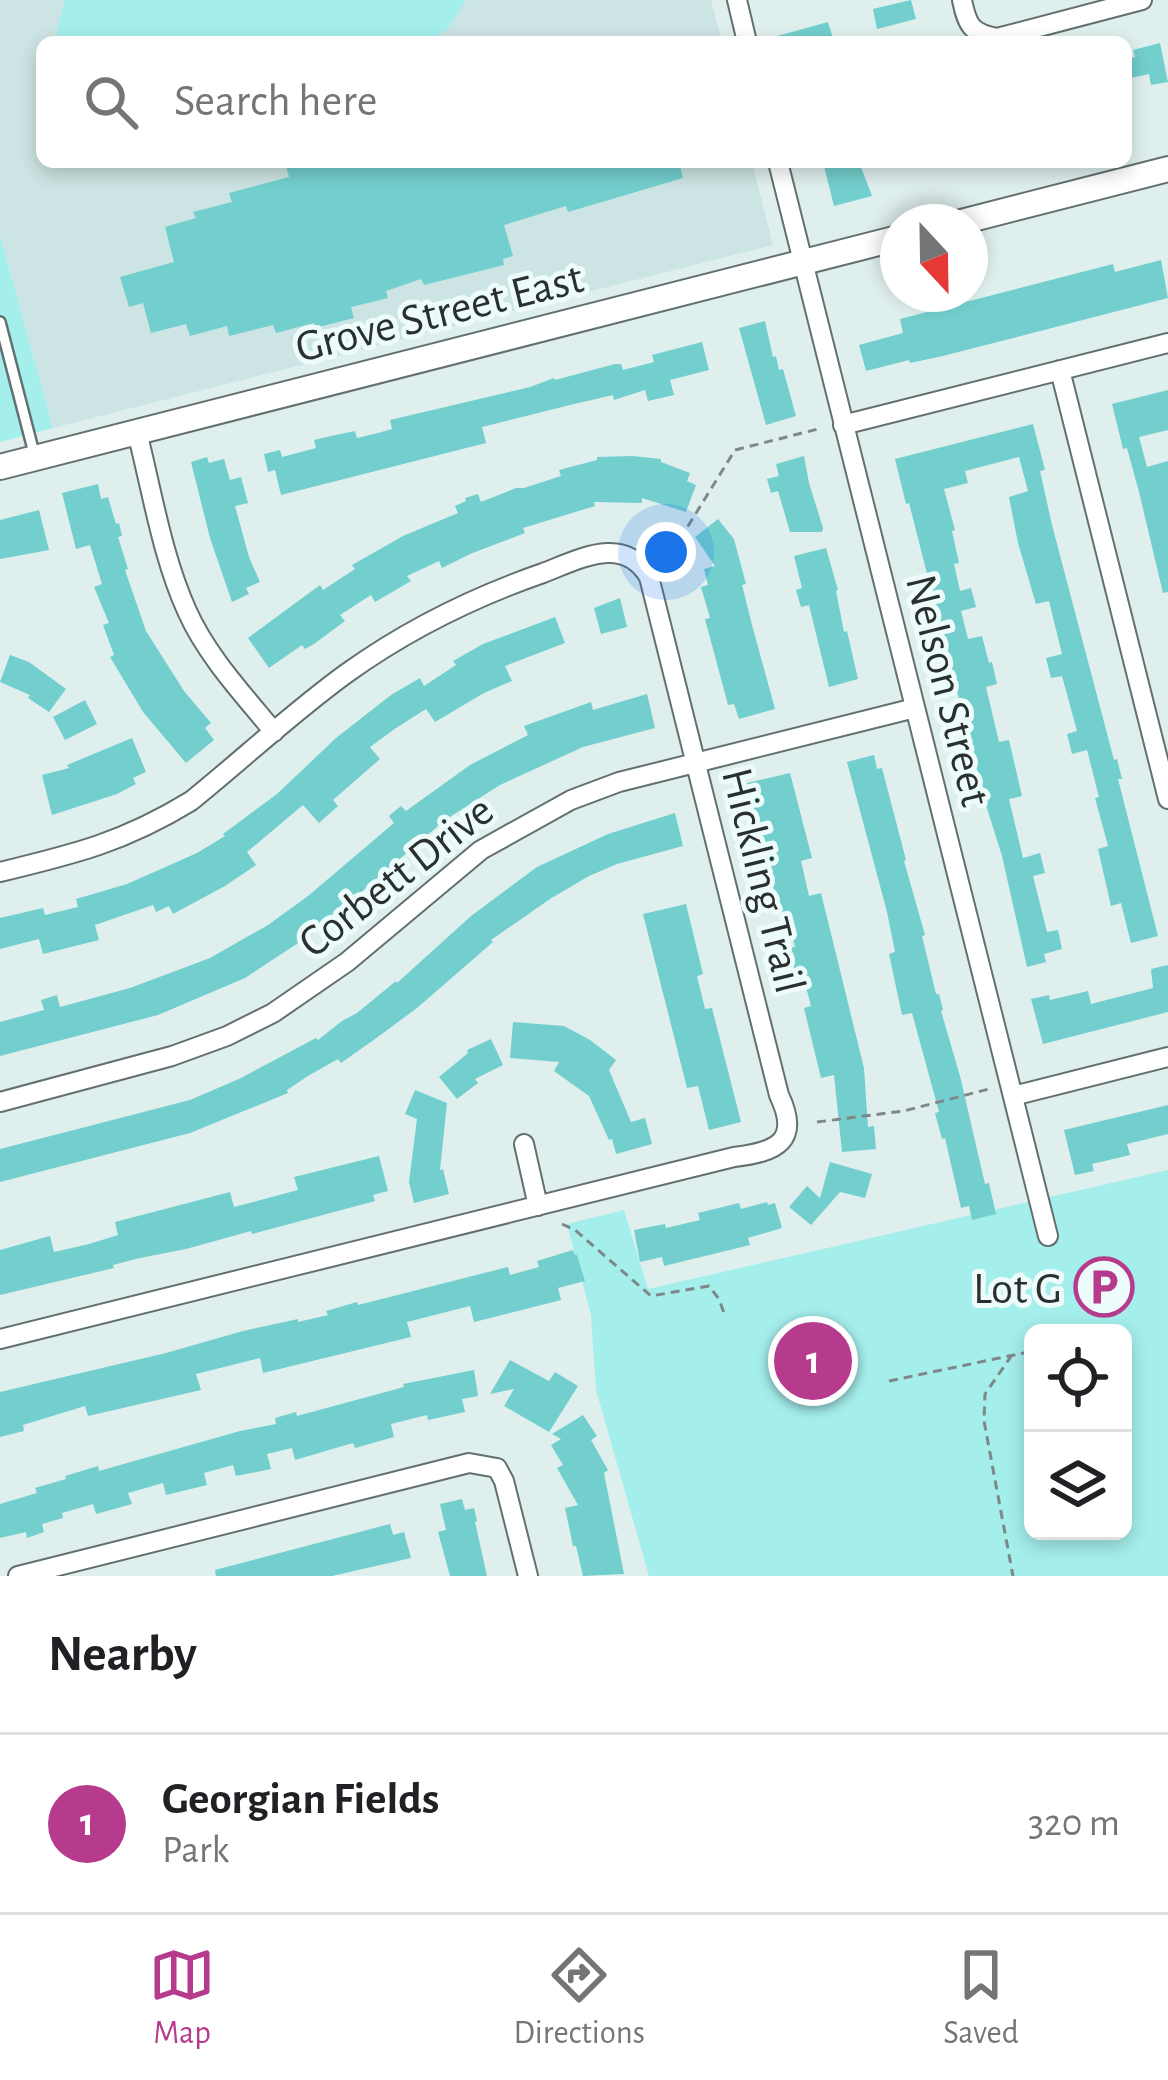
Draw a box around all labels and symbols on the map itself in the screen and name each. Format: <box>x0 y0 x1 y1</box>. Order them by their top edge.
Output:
north arrow <box>880 204 988 312</box>
street label: Grove Street East <box>291 256 588 371</box>
your location <box>636 522 696 582</box>
street label: Nelson Street <box>897 570 998 811</box>
street label: Hickling Trail <box>713 764 812 998</box>
street label: Corbett Drive <box>291 788 502 966</box>
parking icon: Lot G <box>1073 1256 1135 1318</box>
place label: Lot G <box>973 1267 1062 1312</box>
pin: 1 <box>774 1316 852 1406</box>

